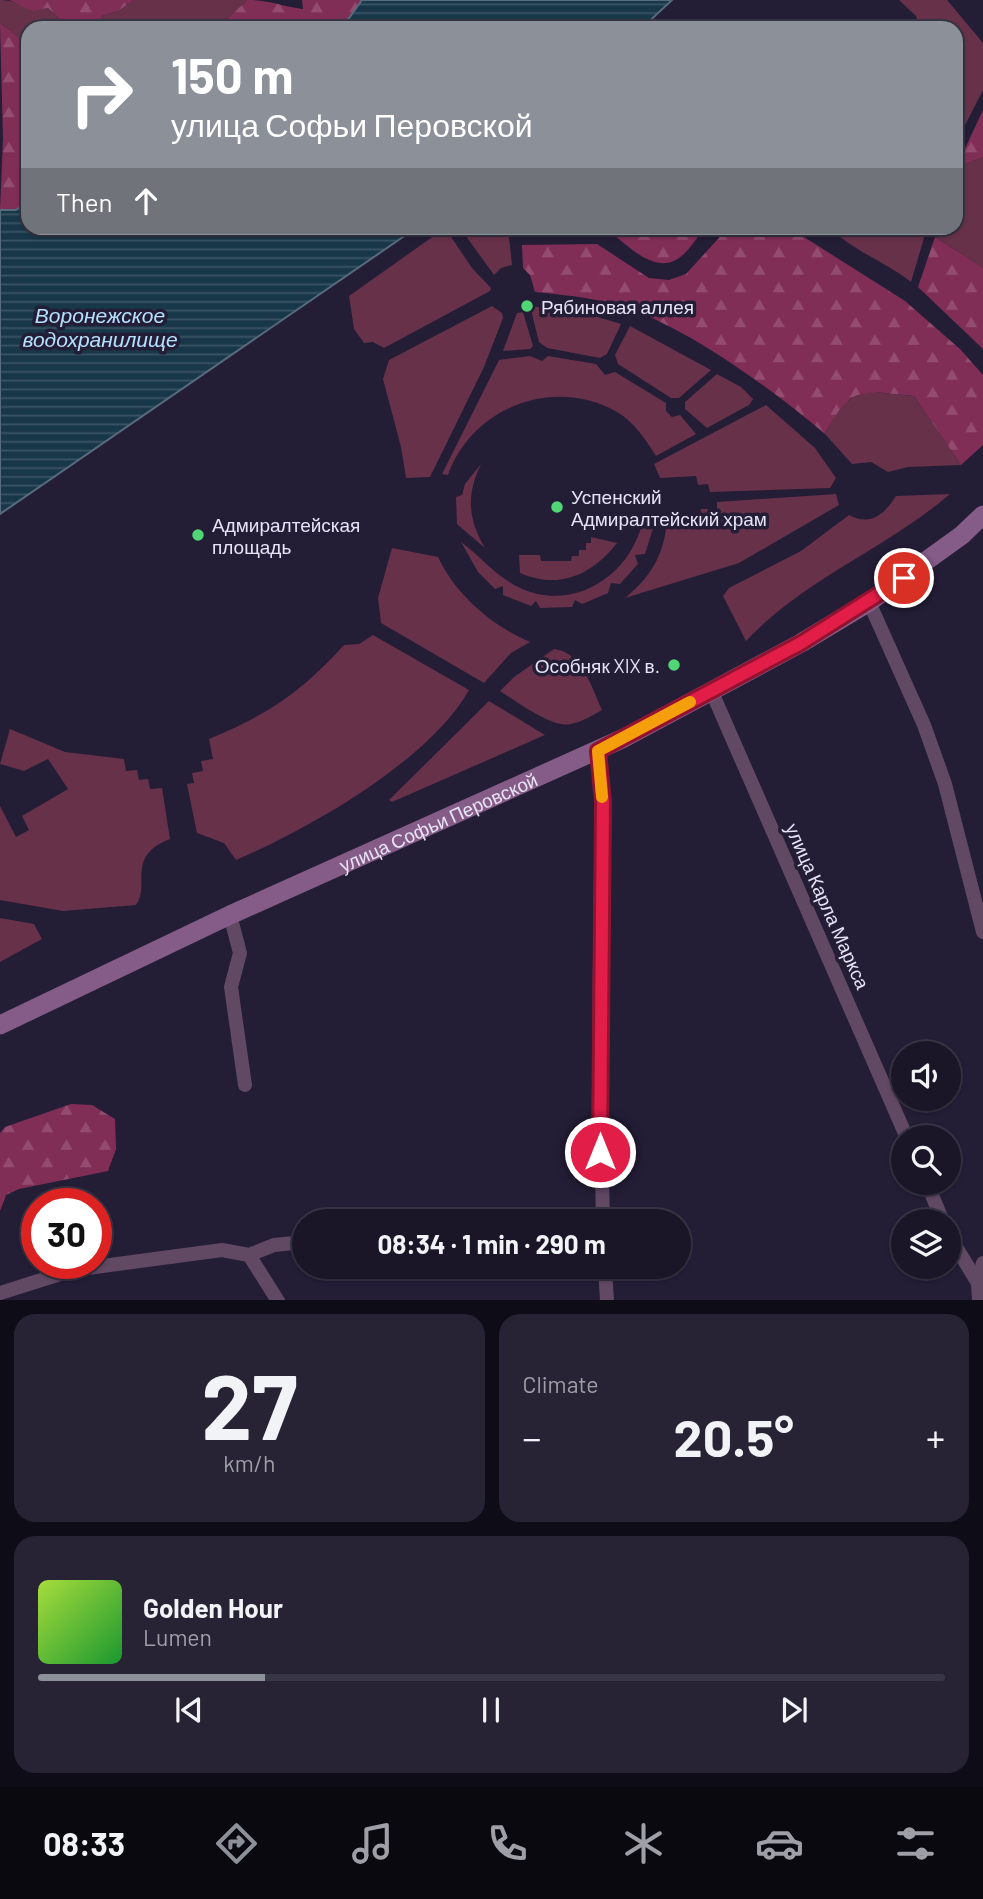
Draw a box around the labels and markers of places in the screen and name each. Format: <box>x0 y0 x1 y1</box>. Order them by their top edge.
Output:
place label: Рябиновая аллея <box>541 295 694 318</box>
marker: Рябиновая аллея <box>519 298 535 314</box>
place label: Успенский Адмиралтейский храм <box>571 485 767 530</box>
marker: Успенский Адмиралтейский храм <box>549 499 565 515</box>
place label: Адмиралтейская площадь <box>212 513 360 558</box>
marker: Адмиралтейская площадь <box>190 527 206 543</box>
pin <box>874 548 934 608</box>
place label: Особняк XIX в. <box>535 654 660 677</box>
marker: Особняк XIX в. <box>666 657 682 673</box>

